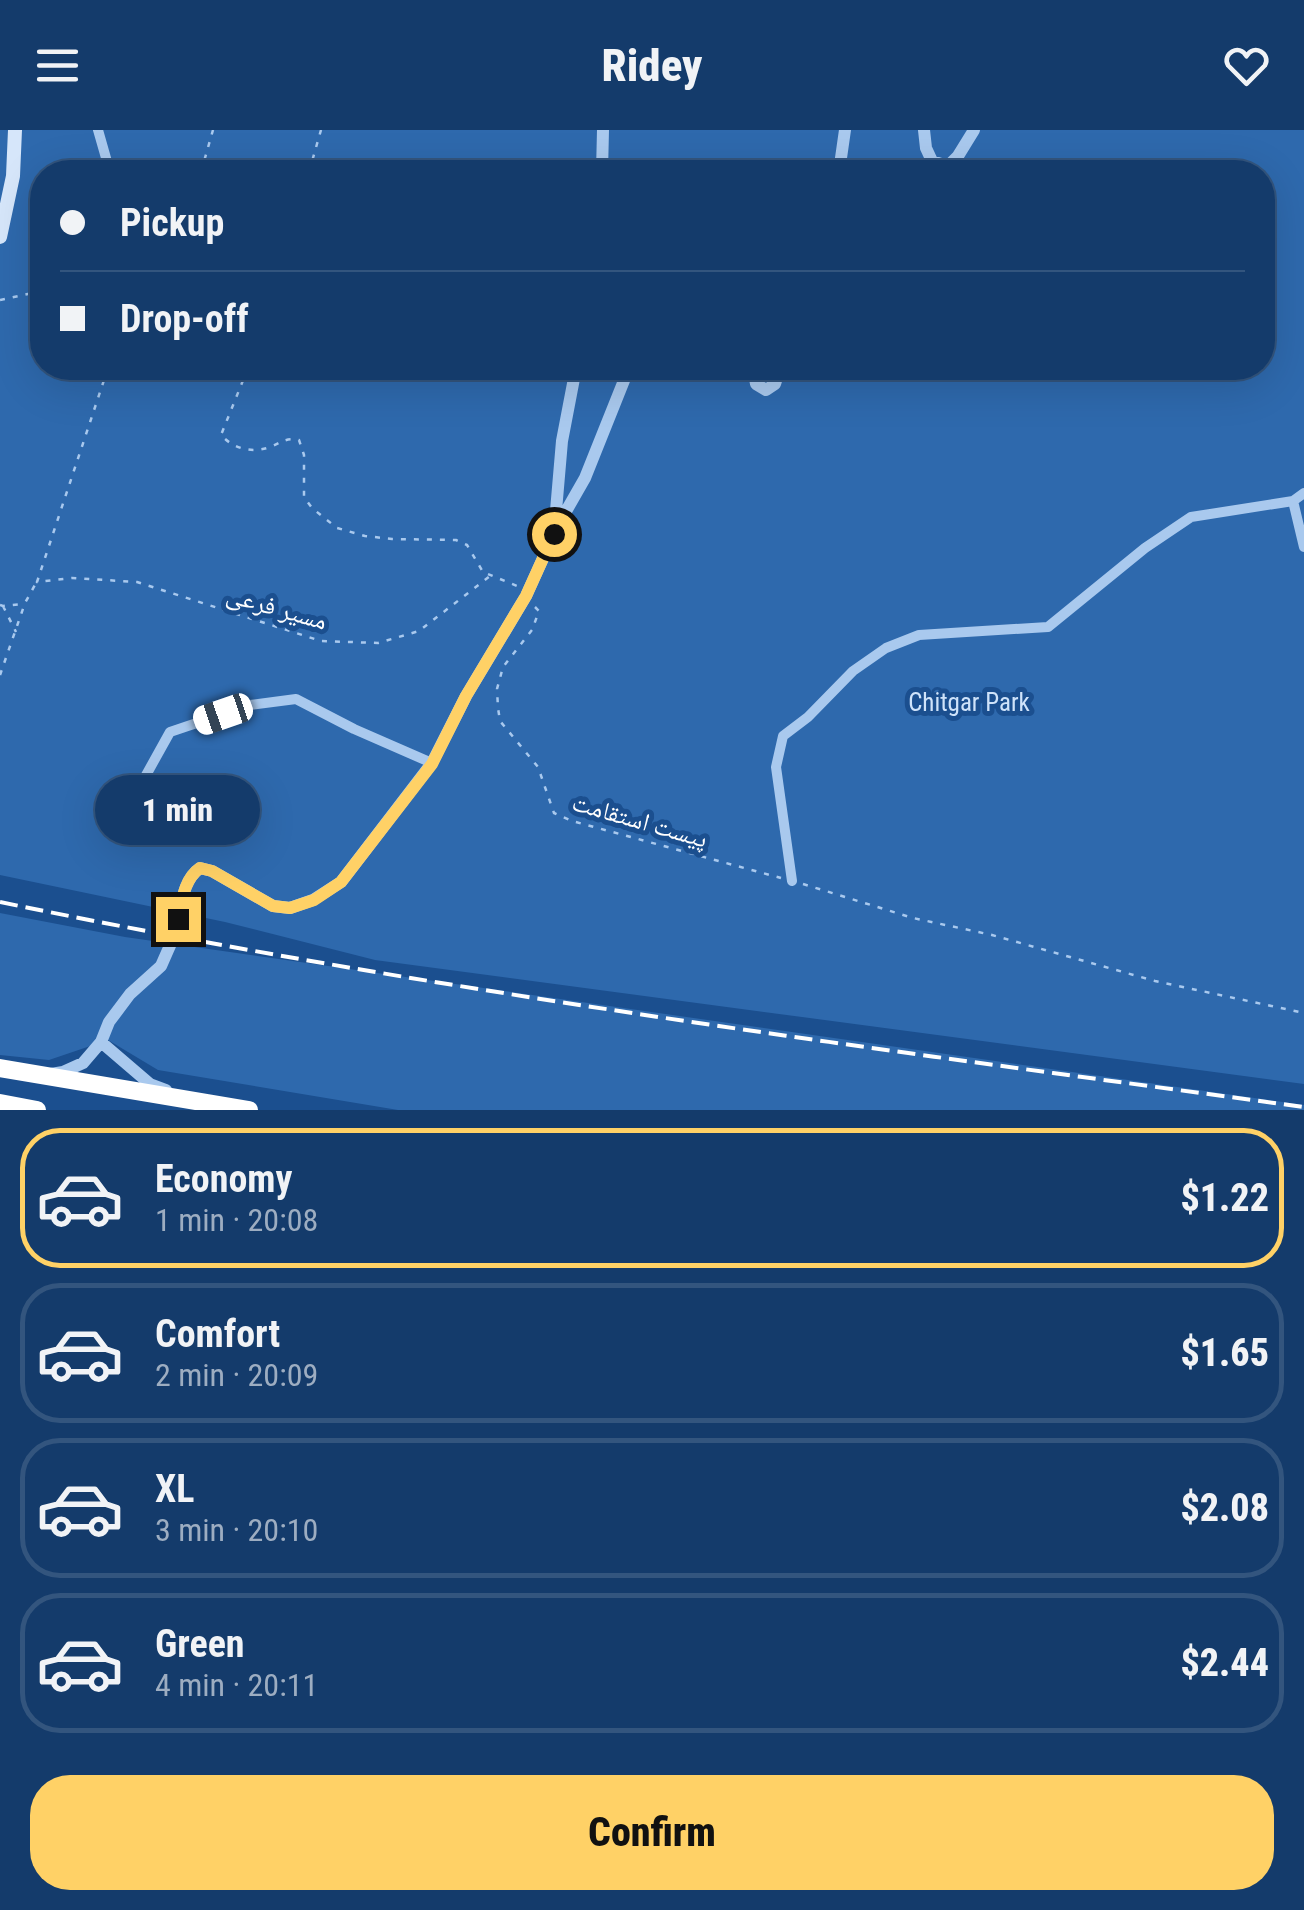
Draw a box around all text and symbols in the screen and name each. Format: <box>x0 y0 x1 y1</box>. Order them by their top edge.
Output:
icon: menu <box>30 38 85 93</box>
icon: heart <box>1219 38 1274 93</box>
text: Ridey <box>602 39 702 92</box>
text: Pickup <box>120 201 224 245</box>
text: Drop-off <box>120 297 249 341</box>
route start <box>532 512 577 557</box>
street label: مسیر فرعی <box>223 579 330 637</box>
park label: Chitgar Park <box>908 688 1031 717</box>
car <box>190 690 256 738</box>
callout: 1 min <box>96 774 260 844</box>
street label: پیست استقامت <box>569 787 711 854</box>
text: 1 min <box>142 791 213 829</box>
route end <box>156 897 201 942</box>
icon: car <box>35 1153 125 1243</box>
text: Economy <box>155 1157 292 1201</box>
text: $1.22 <box>1180 1176 1269 1220</box>
text: 1 min · 20:08 <box>155 1201 318 1239</box>
icon: car <box>35 1308 125 1398</box>
text: Comfort <box>155 1312 280 1356</box>
text: $1.65 <box>1180 1331 1269 1375</box>
text: 2 min · 20:09 <box>155 1356 318 1394</box>
icon: car <box>35 1463 125 1553</box>
text: XL <box>155 1467 194 1511</box>
text: $2.08 <box>1180 1486 1269 1530</box>
text: 3 min · 20:10 <box>155 1511 318 1549</box>
icon: car <box>35 1618 125 1708</box>
text: Green <box>155 1622 245 1666</box>
text: $2.44 <box>1180 1641 1269 1685</box>
text: 4 min · 20:11 <box>155 1666 318 1704</box>
button: Confirm <box>30 1775 1274 1890</box>

